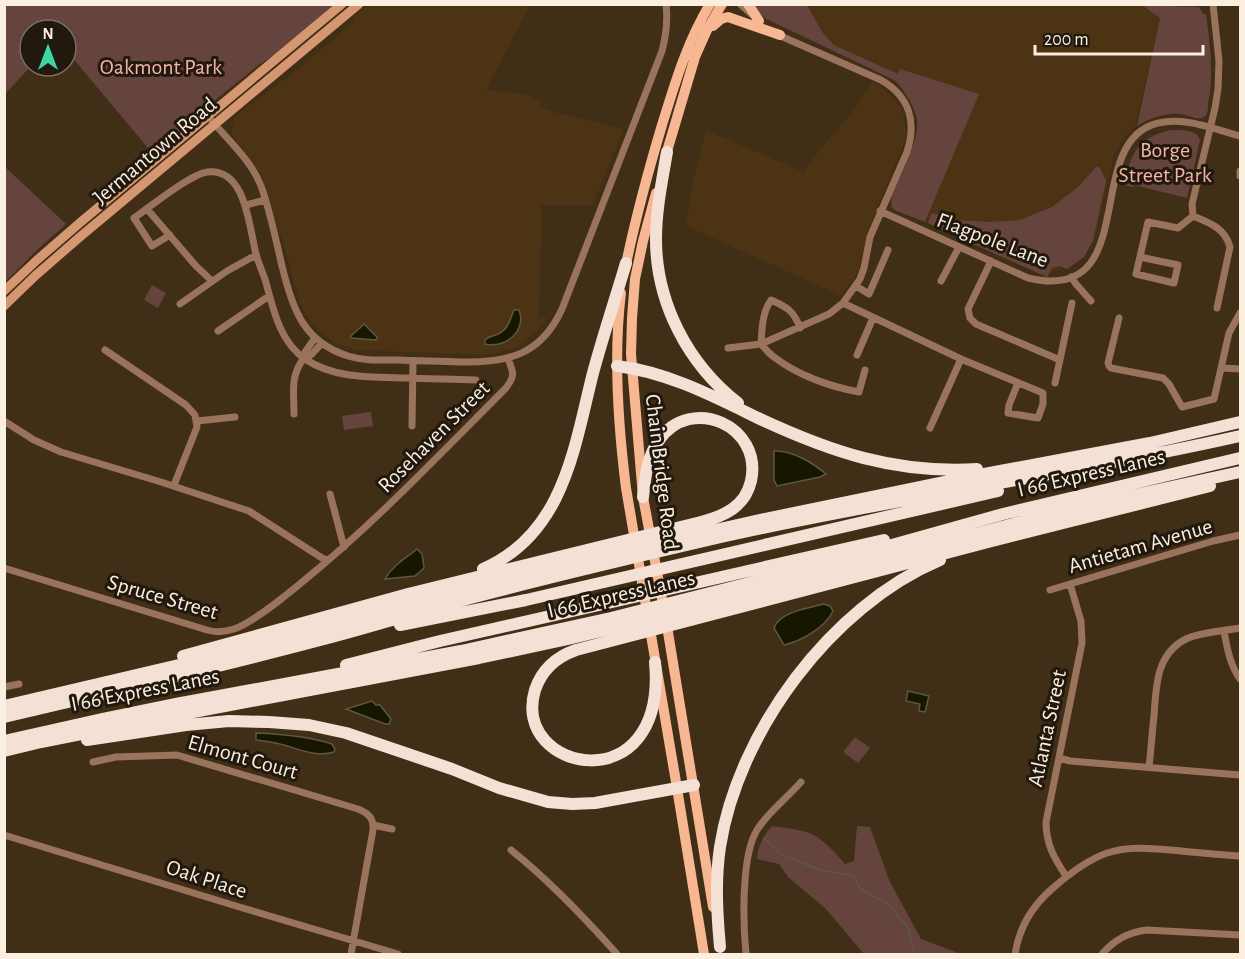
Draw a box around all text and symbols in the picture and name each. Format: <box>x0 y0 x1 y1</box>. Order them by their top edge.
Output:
north arrow <box>18 18 78 78</box>
scale bar <box>1035 18 1203 56</box>
text: N <box>42 26 54 42</box>
text: 200 m <box>1044 31 1089 49</box>
park label: Oakmont Park <box>100 56 222 78</box>
street label: Jermantown Road <box>89 93 220 208</box>
park label: Borge Street Park <box>1118 139 1212 186</box>
street label: Flagpole Lane <box>934 209 1051 271</box>
street label: Rosehaven Street <box>374 377 494 497</box>
street label: Chain Bridge Road <box>642 393 682 551</box>
street label: I 66 Express Lanes <box>1015 445 1167 501</box>
street label: Antietam Avenue <box>1066 515 1215 577</box>
street label: I 66 Express Lanes <box>545 566 697 622</box>
street label: Spruce Street <box>105 571 220 623</box>
street label: I 66 Express Lanes <box>69 665 221 715</box>
street label: Atlanta Street <box>1024 668 1070 789</box>
street label: Elmont Court <box>185 731 300 783</box>
street label: Oak Place <box>164 856 250 902</box>

